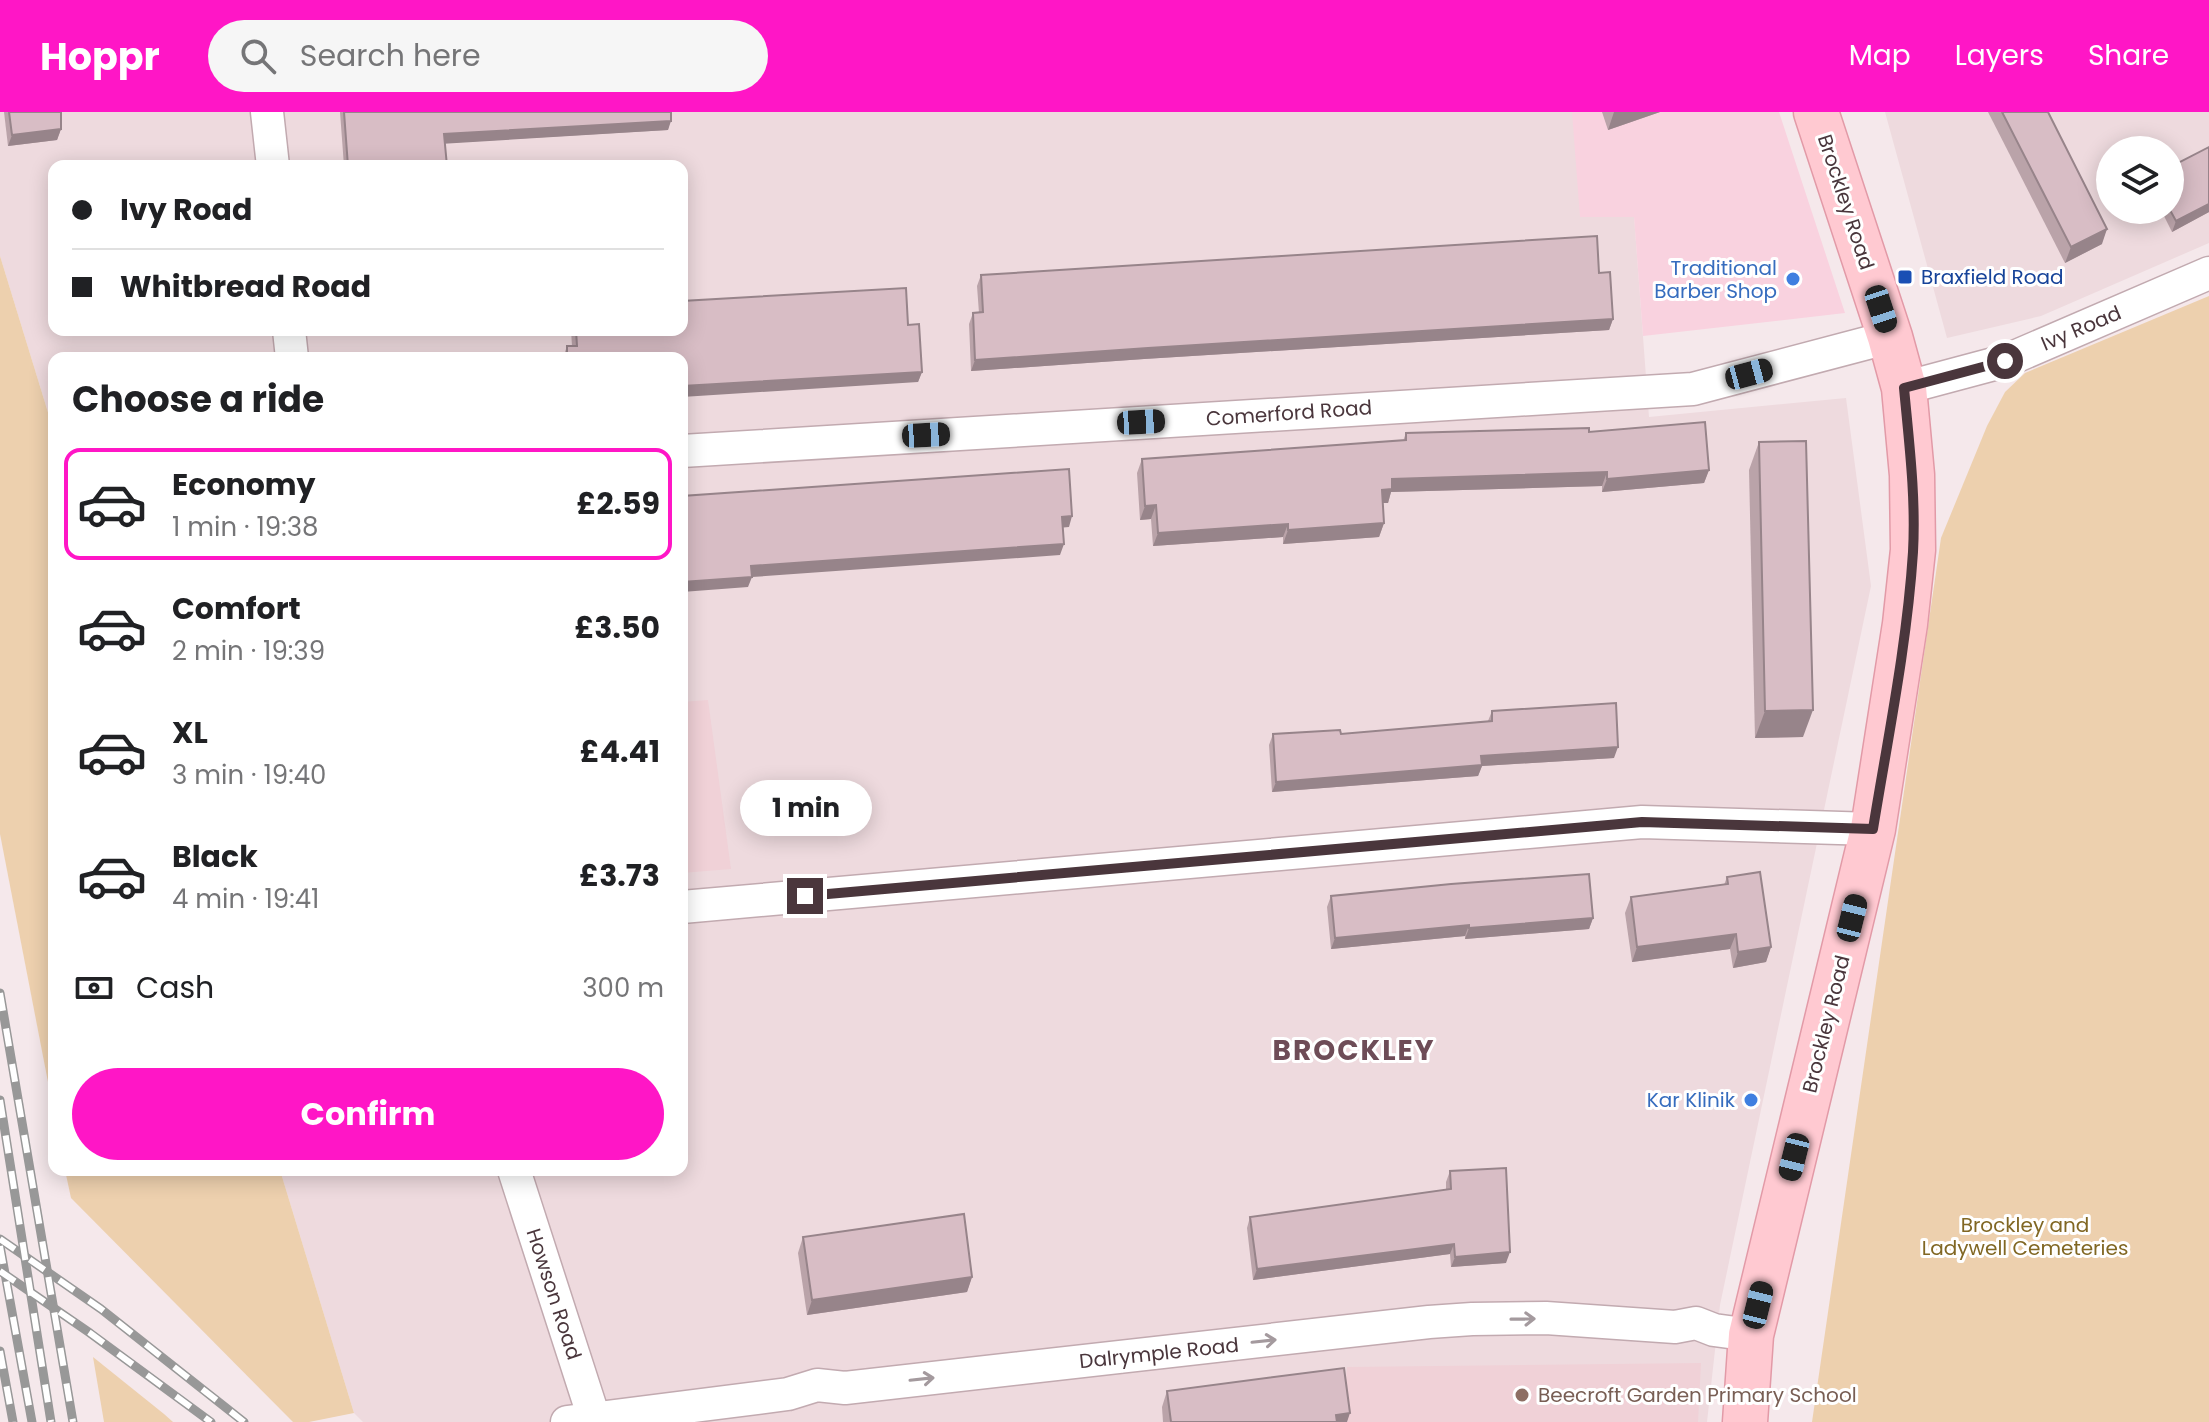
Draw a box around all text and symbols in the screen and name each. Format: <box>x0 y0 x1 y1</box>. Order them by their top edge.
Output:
search box <box>208 20 768 92</box>
text: Hoppr <box>40 30 160 83</box>
icon: search <box>236 34 280 78</box>
text: Search here <box>300 34 481 77</box>
text: Map <box>1849 36 1911 75</box>
text: Layers <box>1955 36 2044 75</box>
text: Share <box>2088 36 2169 75</box>
street label: Brockley Road <box>1811 131 1881 273</box>
map controls <box>2096 136 2184 224</box>
button: layers <box>2096 136 2184 224</box>
text: Ivy Road <box>120 188 252 231</box>
place label: Traditional Barber Shop <box>1654 254 1777 305</box>
place label: Braxfield Road <box>1921 263 2064 291</box>
text: Whitbread Road <box>120 265 371 308</box>
marker: Braxfield Road <box>1896 268 1914 286</box>
marker: Traditional Barber Shop <box>1784 270 1802 288</box>
car <box>1862 282 1900 336</box>
street label: Ivy Road <box>2037 299 2125 357</box>
route start <box>1987 343 2023 379</box>
car <box>1723 356 1775 392</box>
text: Choose a ride <box>72 374 324 425</box>
street label: Comerford Road <box>1205 393 1373 433</box>
car <box>1116 409 1166 435</box>
car <box>901 422 951 448</box>
text: Economy <box>172 463 316 506</box>
icon: car <box>76 468 148 540</box>
text: £2.59 <box>577 482 660 525</box>
text: 1 min · 19:38 <box>172 509 318 545</box>
text: Comfort <box>172 587 301 630</box>
icon: car <box>76 592 148 664</box>
text: £3.50 <box>574 606 660 649</box>
text: 2 min · 19:39 <box>172 633 325 669</box>
text: XL <box>172 711 208 754</box>
icon: car <box>76 716 148 788</box>
text: £4.41 <box>580 730 660 773</box>
text: 3 min · 19:40 <box>172 757 326 793</box>
callout: 1 min <box>739 780 871 836</box>
text: 1 min <box>772 790 840 826</box>
text: Black <box>172 835 258 878</box>
icon: car <box>76 840 148 912</box>
text: £3.73 <box>579 854 660 897</box>
route end <box>787 878 823 914</box>
text: 4 min · 19:41 <box>172 881 319 917</box>
car <box>1835 892 1869 944</box>
street label: Brockley Road <box>1795 952 1857 1096</box>
icon: cash <box>72 966 116 1010</box>
text: Cash <box>136 966 214 1009</box>
text: 300 m <box>582 970 664 1006</box>
district label: BROCKLEY <box>1273 1031 1435 1070</box>
button: Confirm <box>72 1068 664 1160</box>
place label: Kar Klinik <box>1647 1086 1736 1114</box>
marker: Kar Klinik <box>1742 1091 1760 1109</box>
car <box>1777 1131 1811 1183</box>
park label: Brockley and Ladywell Cemeteries <box>1922 1211 2128 1262</box>
street label: Howson Road <box>520 1225 588 1363</box>
car <box>1741 1279 1775 1331</box>
one-way arrow <box>1509 1311 1536 1326</box>
street label: Dalrymple Road <box>1078 1331 1240 1375</box>
one-way arrow <box>1250 1333 1277 1348</box>
one-way arrow <box>908 1372 935 1387</box>
place label: Beecroft Garden Primary School <box>1538 1381 1857 1409</box>
marker: Beecroft Garden Primary School <box>1513 1386 1531 1404</box>

